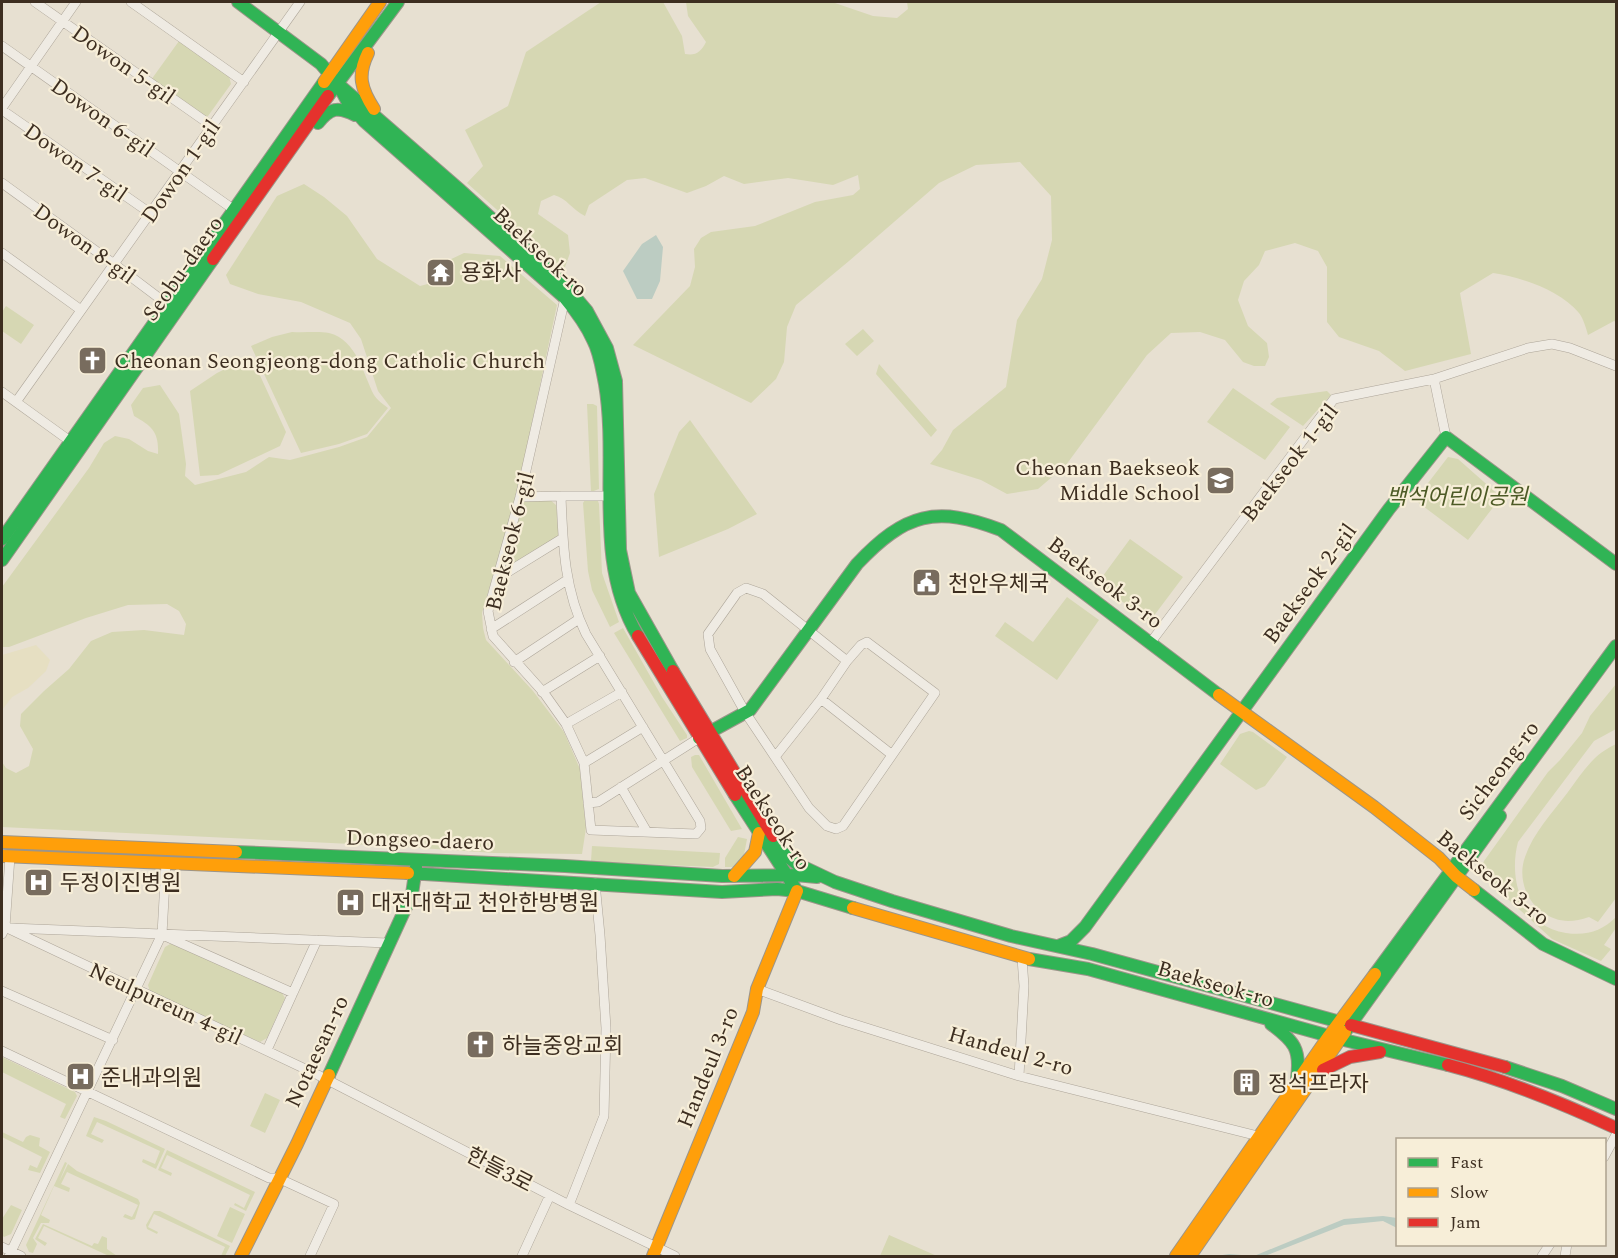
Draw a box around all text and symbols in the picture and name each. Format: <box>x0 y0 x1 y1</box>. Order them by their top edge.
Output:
street label: Dowon 5-gil <box>64 17 182 113</box>
street label: Dowon 6-gil <box>43 70 161 166</box>
street label: Dowon 1-gil <box>133 113 229 231</box>
street label: Dowon 7-gil <box>16 115 134 211</box>
street label: Dowon 8-gil <box>26 196 142 293</box>
street label: Baekseok-ro <box>485 199 595 305</box>
street label: Seobu-daero <box>135 209 232 328</box>
temple icon: 용화사 <box>424 256 456 288</box>
place label: 용화사 <box>461 257 522 290</box>
church icon: Cheonan Seongjeong-dong Catholic Church <box>77 344 109 376</box>
place label: Cheonan Seongjeong-dong Catholic Church <box>114 345 545 378</box>
street label: Baekseok 1-gil <box>1233 397 1347 529</box>
place label: Cheonan Baekseok Middle School <box>1015 452 1200 510</box>
school or university icon: Cheonan Baekseok Middle School <box>1205 464 1237 496</box>
street label: Baekseok 6-gil <box>477 468 544 614</box>
park label: 백석어린이공원 <box>1386 481 1530 514</box>
street label: Baekseok 2-gil <box>1255 517 1365 651</box>
street label: Baekseok 3-ro <box>1040 529 1170 638</box>
public building icon: 천안우체국 <box>911 567 943 599</box>
place label: 천안우체국 <box>948 568 1049 601</box>
street label: Sicheong-ro <box>1451 714 1548 828</box>
street label: Baekseok-ro <box>726 759 819 877</box>
street label: Dongseo-daero <box>345 821 495 860</box>
street label: Baekseok 3-ro <box>1429 822 1557 934</box>
hospital icon: 두정이진병원 <box>23 866 55 898</box>
place label: 두정이진병원 <box>60 867 181 900</box>
hospital icon: 대전대학교 천안한방병원 <box>334 886 366 918</box>
place label: 대전대학교 천안한방병원 <box>371 887 599 920</box>
street label: Baekseok-ro <box>1153 952 1278 1017</box>
street label: Neulpureun 4-gil <box>83 954 248 1054</box>
street label: Notaesan-ro <box>277 990 358 1113</box>
street label: Handeul 3-ro <box>669 1002 748 1133</box>
street label: Handeul 2-ro <box>944 1018 1077 1085</box>
church icon: 하늘중앙교회 <box>465 1029 497 1061</box>
place label: 하늘중앙교회 <box>502 1030 623 1063</box>
hospital icon: 준내과의원 <box>64 1061 96 1093</box>
place label: 준내과의원 <box>101 1062 202 1095</box>
building icon: 정석프라자 <box>1231 1067 1263 1099</box>
place label: 정석프라자 <box>1268 1068 1369 1101</box>
legend <box>1396 1138 1606 1246</box>
street label: 한들3로 <box>460 1139 539 1201</box>
text: Fast <box>1450 1149 1483 1176</box>
text: Slow <box>1450 1179 1489 1206</box>
text: Jam <box>1450 1209 1481 1236</box>

